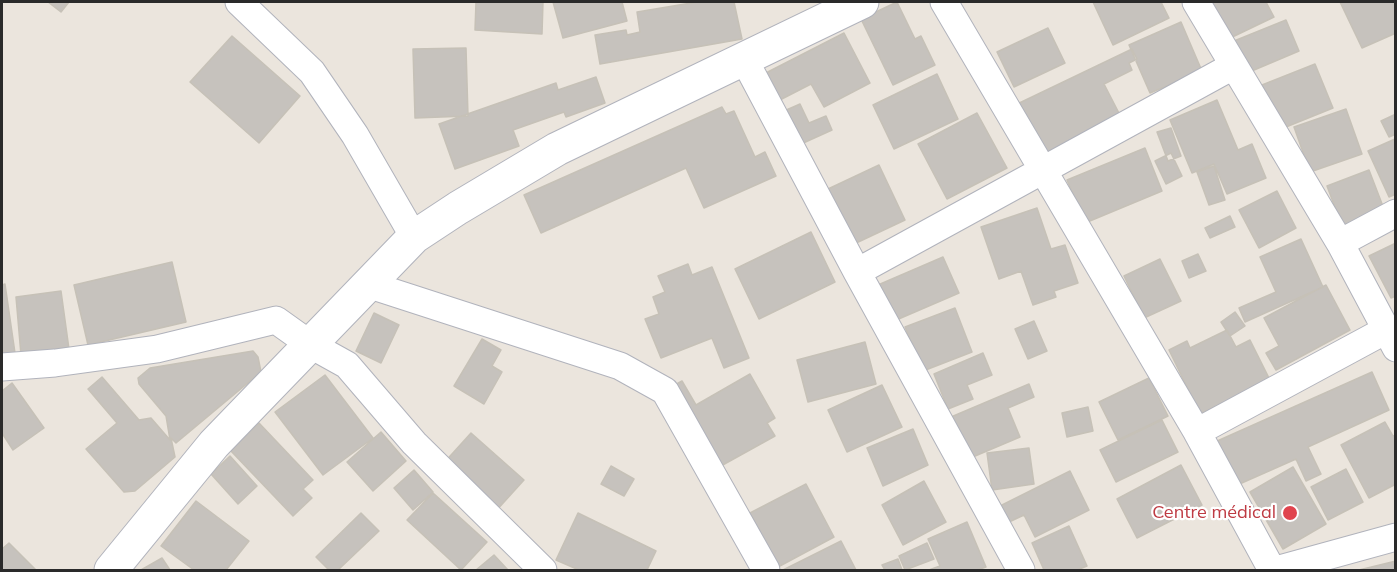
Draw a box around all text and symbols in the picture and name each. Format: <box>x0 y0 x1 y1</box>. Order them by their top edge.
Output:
place label: Centre médical <box>1152 502 1276 524</box>
marker: Centre médical <box>1281 504 1299 522</box>

